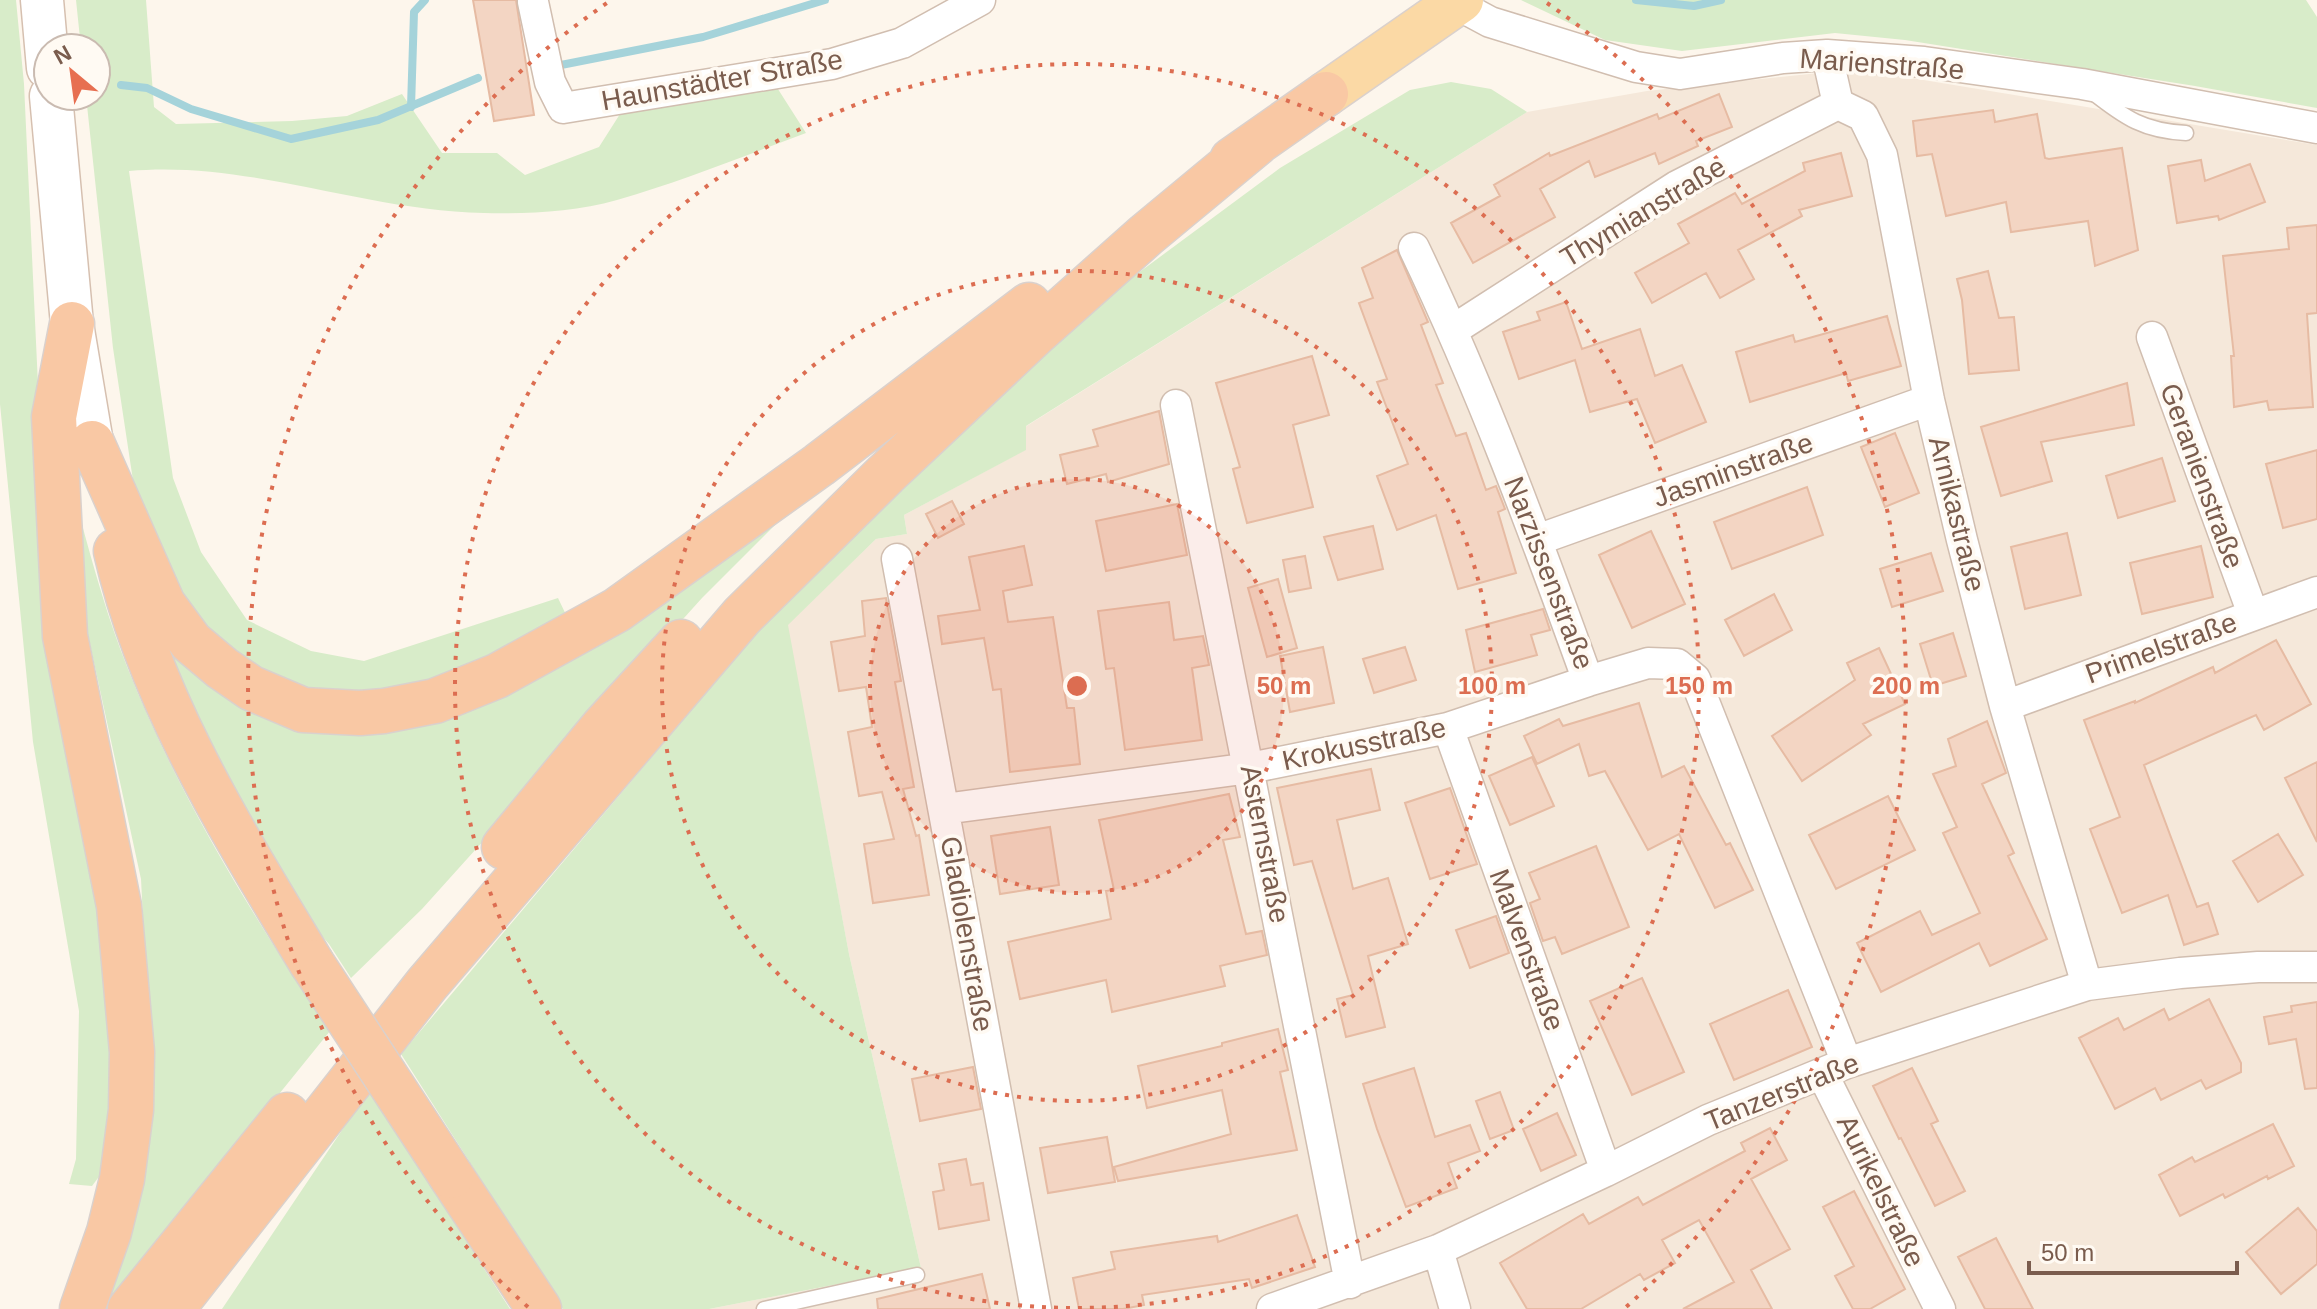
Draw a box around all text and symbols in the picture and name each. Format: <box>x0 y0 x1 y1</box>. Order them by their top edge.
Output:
north arrow <box>32 32 112 112</box>
text: N <box>50 40 76 70</box>
street label: Marienstraße <box>1799 43 1965 85</box>
street label: Haunstädter Straße <box>599 44 845 116</box>
street label: Thymianstraße <box>1555 151 1731 273</box>
street label: Geranienstraße <box>2154 379 2250 573</box>
street label: Jasminstraße <box>1649 427 1817 513</box>
street label: Arnikastraße <box>1923 433 1991 595</box>
street label: Narzissenstraße <box>1498 472 1600 674</box>
street label: Primelstraße <box>2081 606 2241 690</box>
centre of rings <box>1063 672 1091 700</box>
text: 50 m <box>1257 672 1311 699</box>
text: 100 m <box>1458 672 1526 699</box>
text: 150 m <box>1665 672 1733 699</box>
text: 200 m <box>1872 672 1940 699</box>
street label: Krokusstraße <box>1279 712 1449 776</box>
street label: Asternstraße <box>1234 762 1296 926</box>
street label: Gladiolenstraße <box>935 834 999 1034</box>
street label: Malvenstraße <box>1483 865 1571 1035</box>
street label: Tanzerstraße <box>1700 1047 1864 1137</box>
street label: Aurikelstraße <box>1831 1110 1931 1272</box>
scale bar <box>2029 1225 2237 1275</box>
text: 50 m <box>2041 1239 2094 1266</box>

